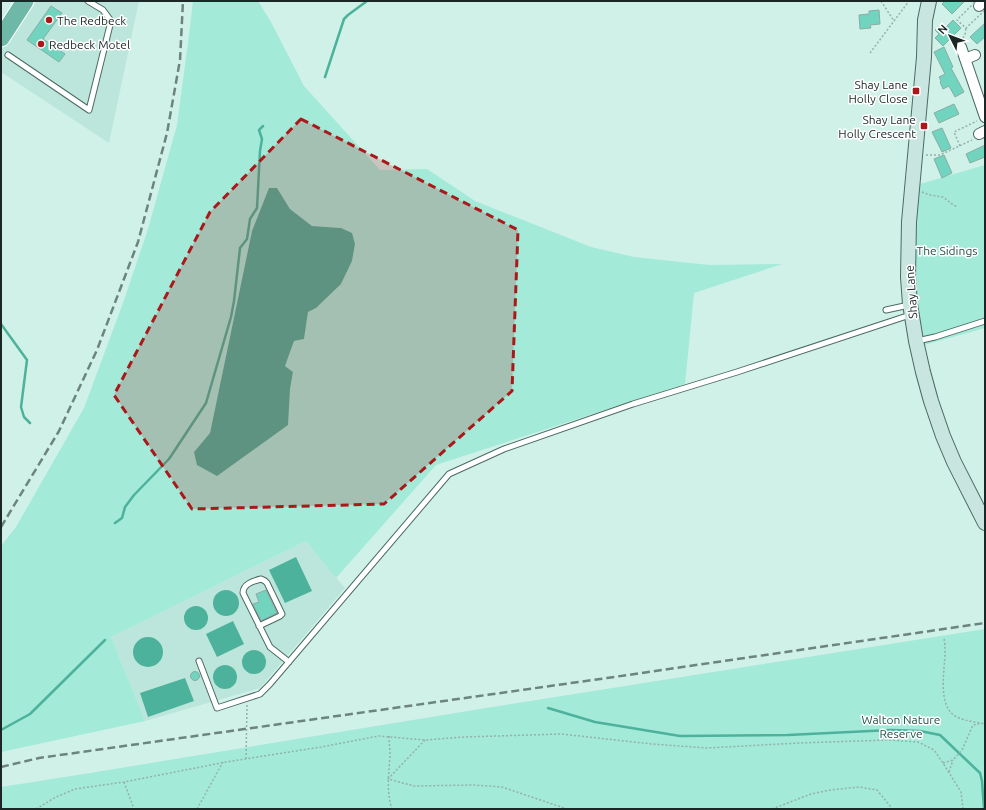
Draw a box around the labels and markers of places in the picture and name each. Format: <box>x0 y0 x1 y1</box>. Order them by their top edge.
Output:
place label: The Redbeck <box>57 14 126 27</box>
marker: The Redbeck <box>44 15 54 25</box>
place label: Redbeck Motel <box>49 38 130 51</box>
marker: Redbeck Motel <box>36 39 46 49</box>
place label: Shay Lane Holly Close <box>848 78 908 105</box>
marker: Shay Lane Holly Close <box>911 86 921 96</box>
place label: Shay Lane Holly Crescent <box>838 113 916 140</box>
marker: Shay Lane Holly Crescent <box>919 121 929 131</box>

